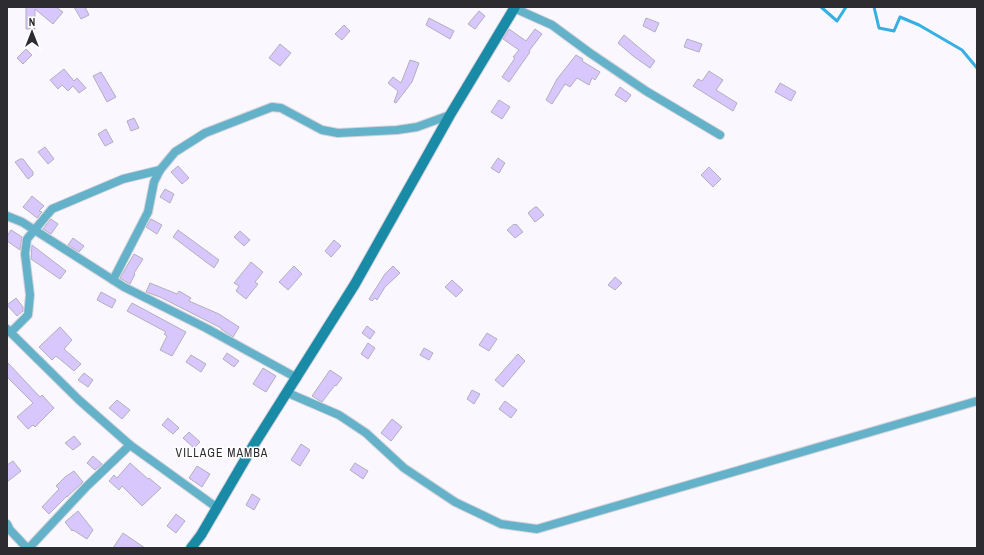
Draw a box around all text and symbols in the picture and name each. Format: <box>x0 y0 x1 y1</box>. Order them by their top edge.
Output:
north arrow <box>12 12 52 52</box>
text: N <box>29 15 35 29</box>
district label: VILLAGE MAMBA <box>176 445 268 461</box>

